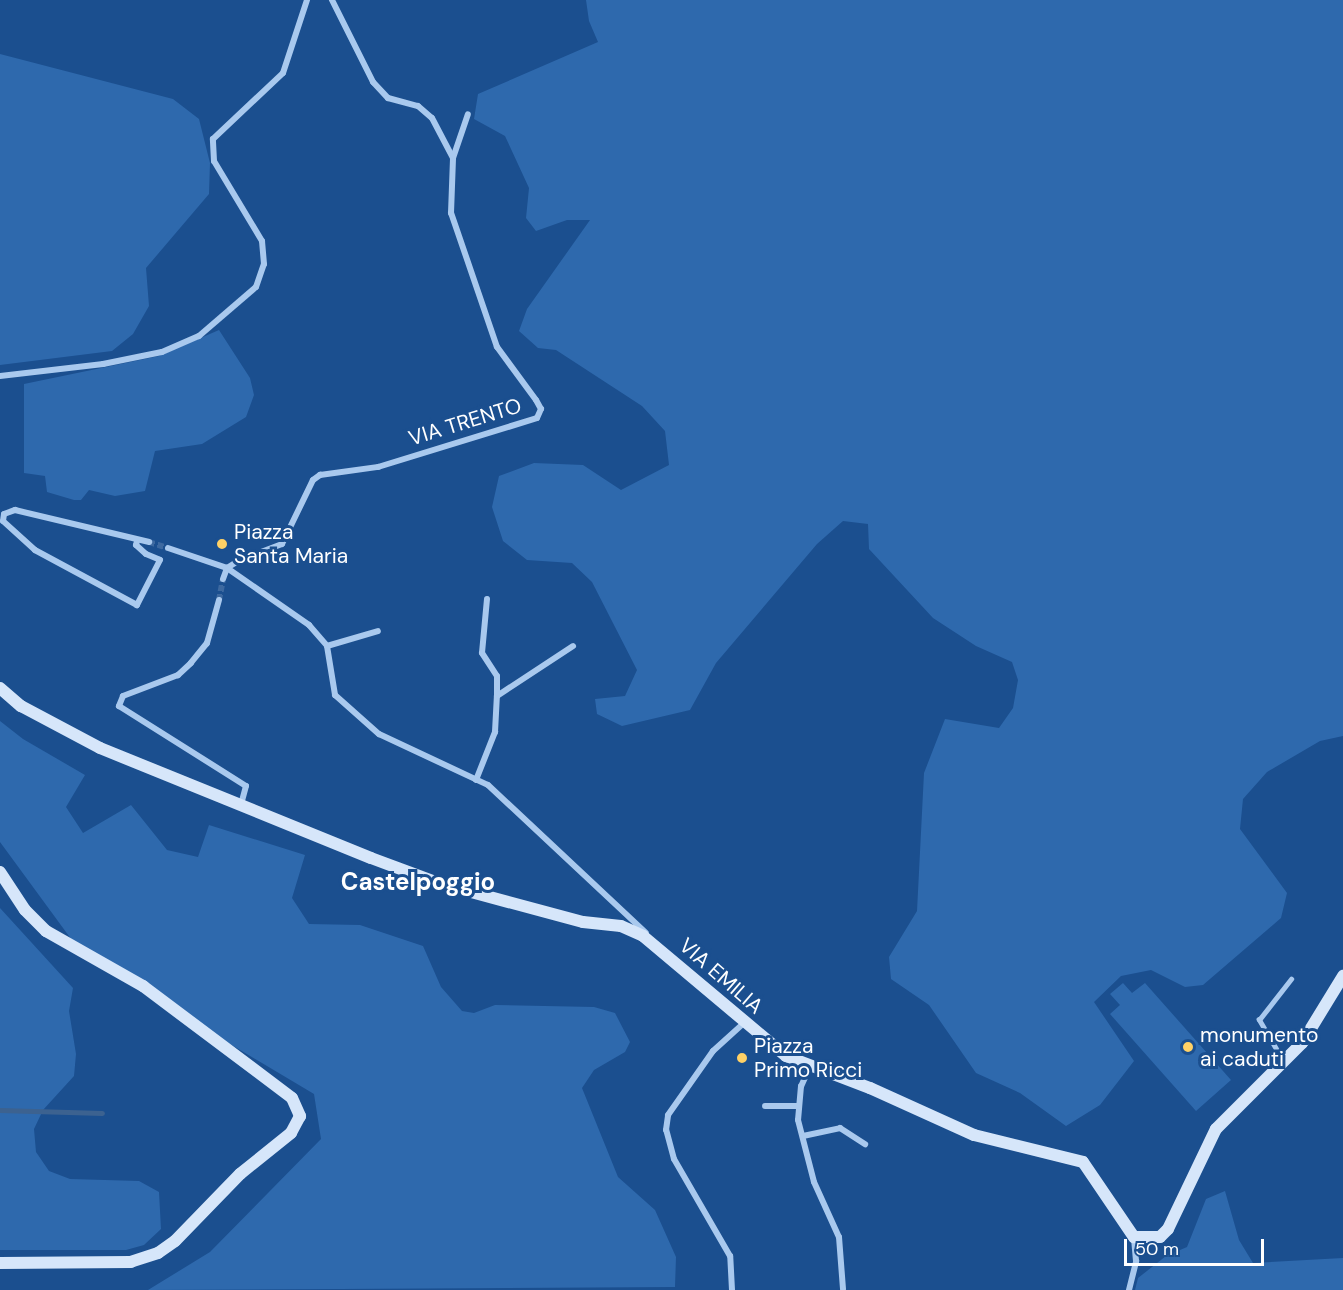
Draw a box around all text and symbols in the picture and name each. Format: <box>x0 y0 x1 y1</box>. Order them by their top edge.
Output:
street label: VIA TRENTO <box>406 393 524 451</box>
place label: Piazza Santa Maria <box>234 519 348 569</box>
marker: Piazza Santa Maria <box>215 537 229 551</box>
district label: Castelpoggio <box>341 868 495 896</box>
street label: VIA EMILIA <box>674 933 768 1019</box>
place label: monumento ai caduti <box>1200 1022 1318 1072</box>
place label: Piazza Primo Ricci <box>754 1033 862 1083</box>
marker: monumento ai caduti <box>1181 1040 1195 1054</box>
marker: Piazza Primo Ricci <box>735 1051 749 1065</box>
scale bar <box>1127 1227 1266 1265</box>
text: 50 m <box>1135 1237 1179 1261</box>

